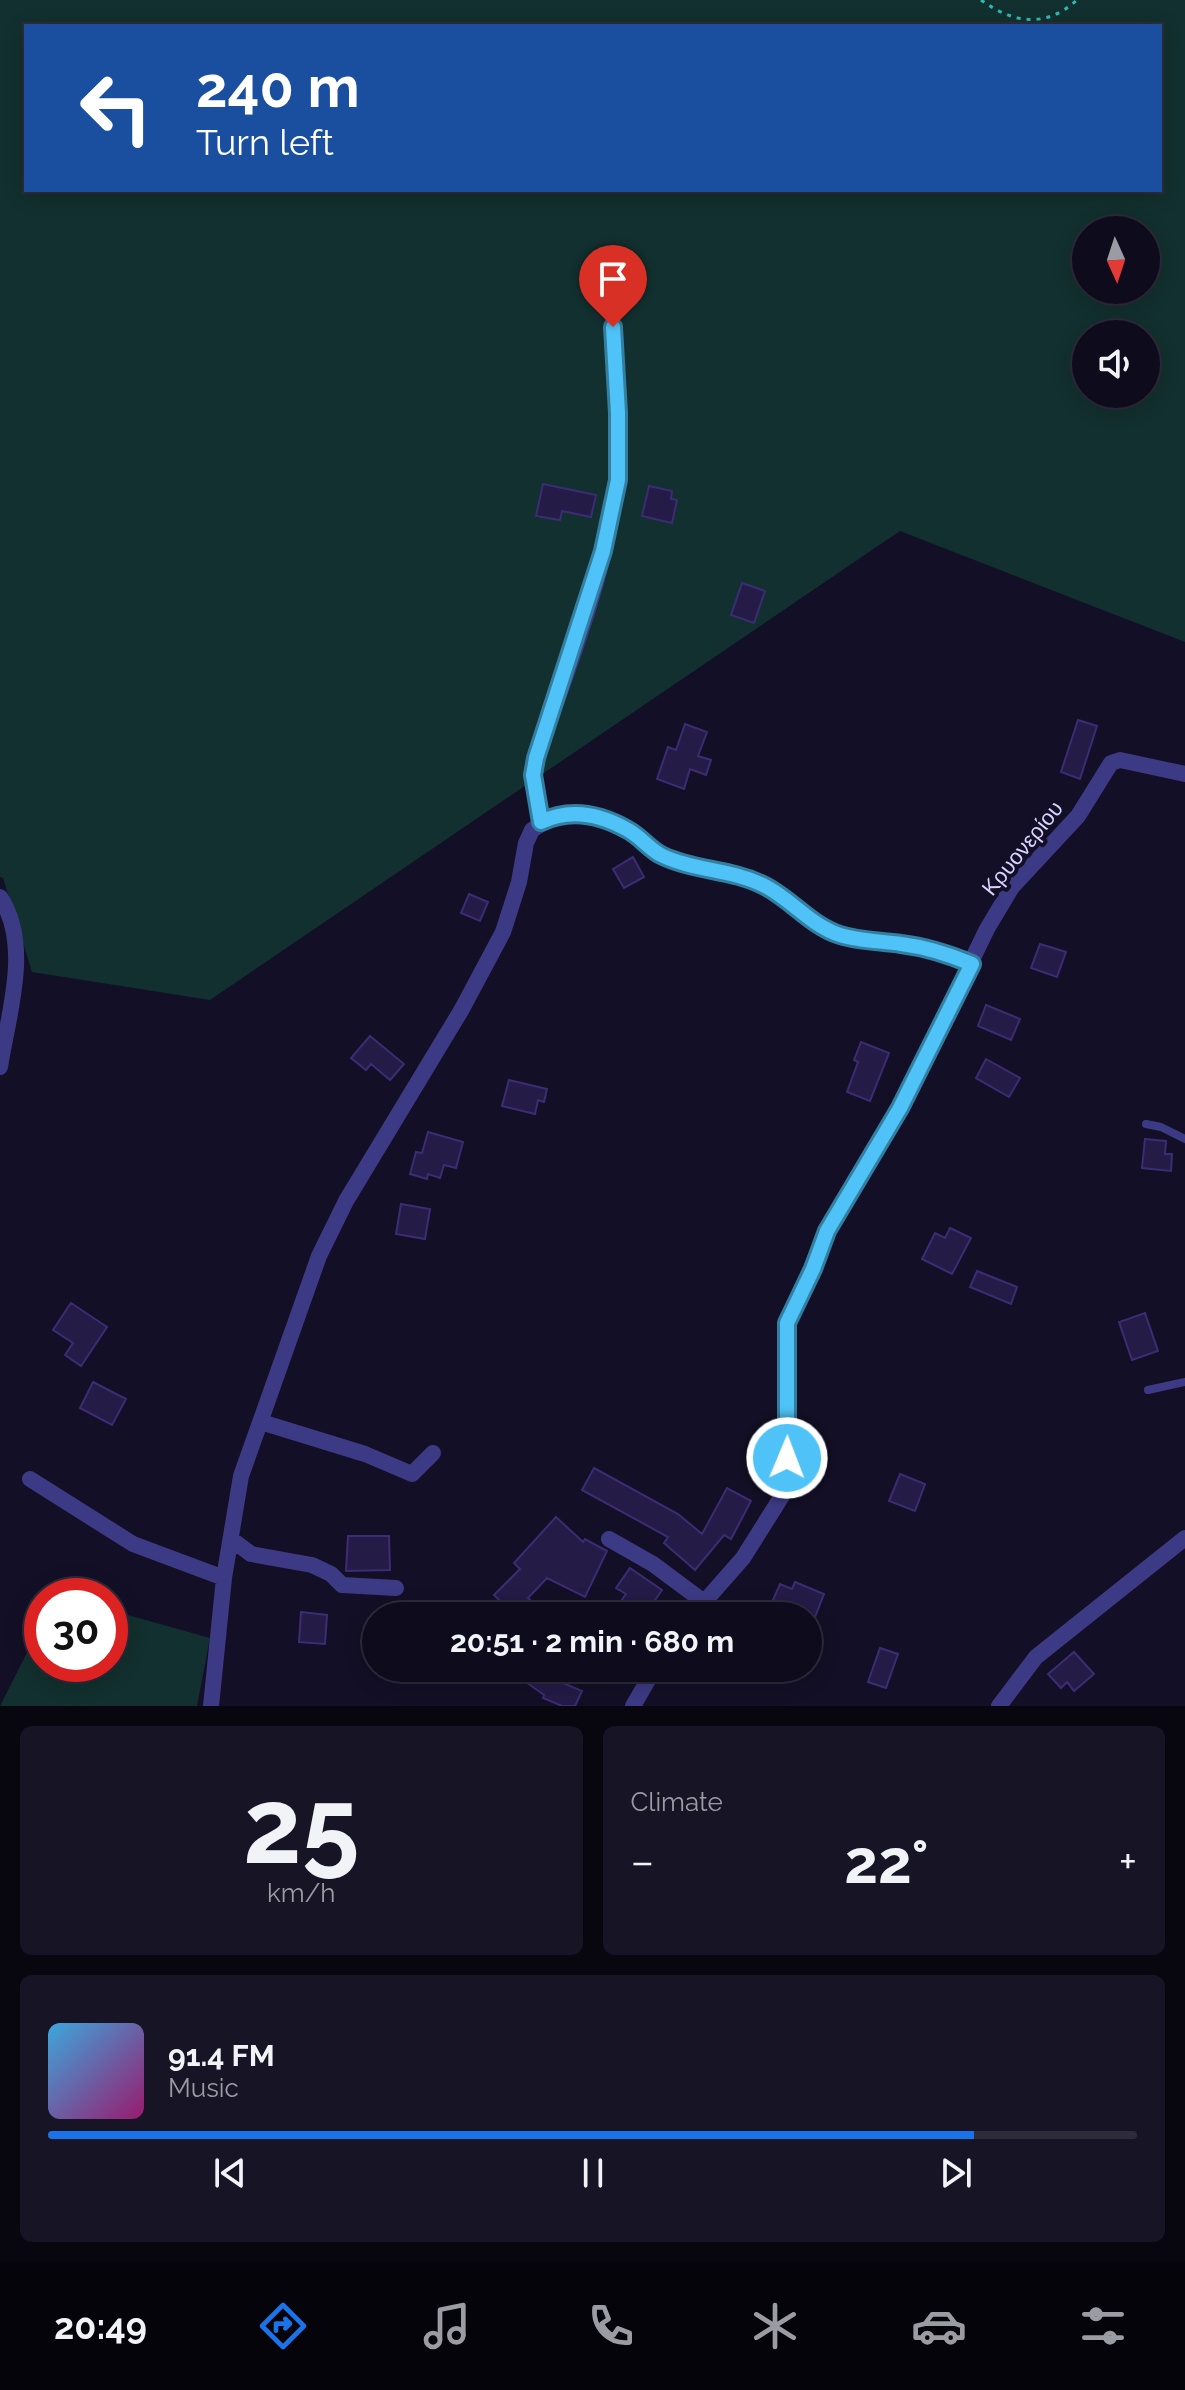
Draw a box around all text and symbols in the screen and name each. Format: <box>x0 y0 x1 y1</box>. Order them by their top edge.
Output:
text: 240 m <box>196 54 360 120</box>
icon: left <box>64 56 168 160</box>
text: Turn left <box>196 121 334 163</box>
north arrow <box>1072 216 1160 304</box>
map controls <box>1072 216 1160 408</box>
pin <box>579 245 647 327</box>
icon: arrive <box>591 257 635 301</box>
button: sound <box>1072 320 1160 408</box>
street label: Κρυονερίου <box>976 796 1068 900</box>
position arrow <box>745 1416 829 1500</box>
speed limit sign: 30 <box>24 1578 128 1682</box>
text: 20:51 · 2 min · 680 m <box>450 1624 734 1659</box>
text: 25 <box>243 1765 359 1887</box>
text: Climate <box>631 1787 723 1817</box>
text: 22° <box>844 1827 929 1897</box>
text: − <box>631 1836 654 1887</box>
text: + <box>1119 1836 1137 1887</box>
text: km/h <box>267 1878 336 1908</box>
text: 91.4 FM <box>168 2038 275 2073</box>
text: Music <box>168 2073 239 2103</box>
icon: previous <box>208 2151 252 2195</box>
icon: pause <box>571 2151 615 2195</box>
icon: next <box>934 2151 978 2195</box>
icon: directions <box>255 2298 311 2354</box>
icon: music <box>419 2298 475 2354</box>
icon: phone <box>583 2298 639 2354</box>
icon: climate <box>747 2298 803 2354</box>
icon: car <box>911 2298 967 2354</box>
icon: filters <box>1075 2298 1131 2354</box>
text: 20:49 <box>54 2305 147 2347</box>

